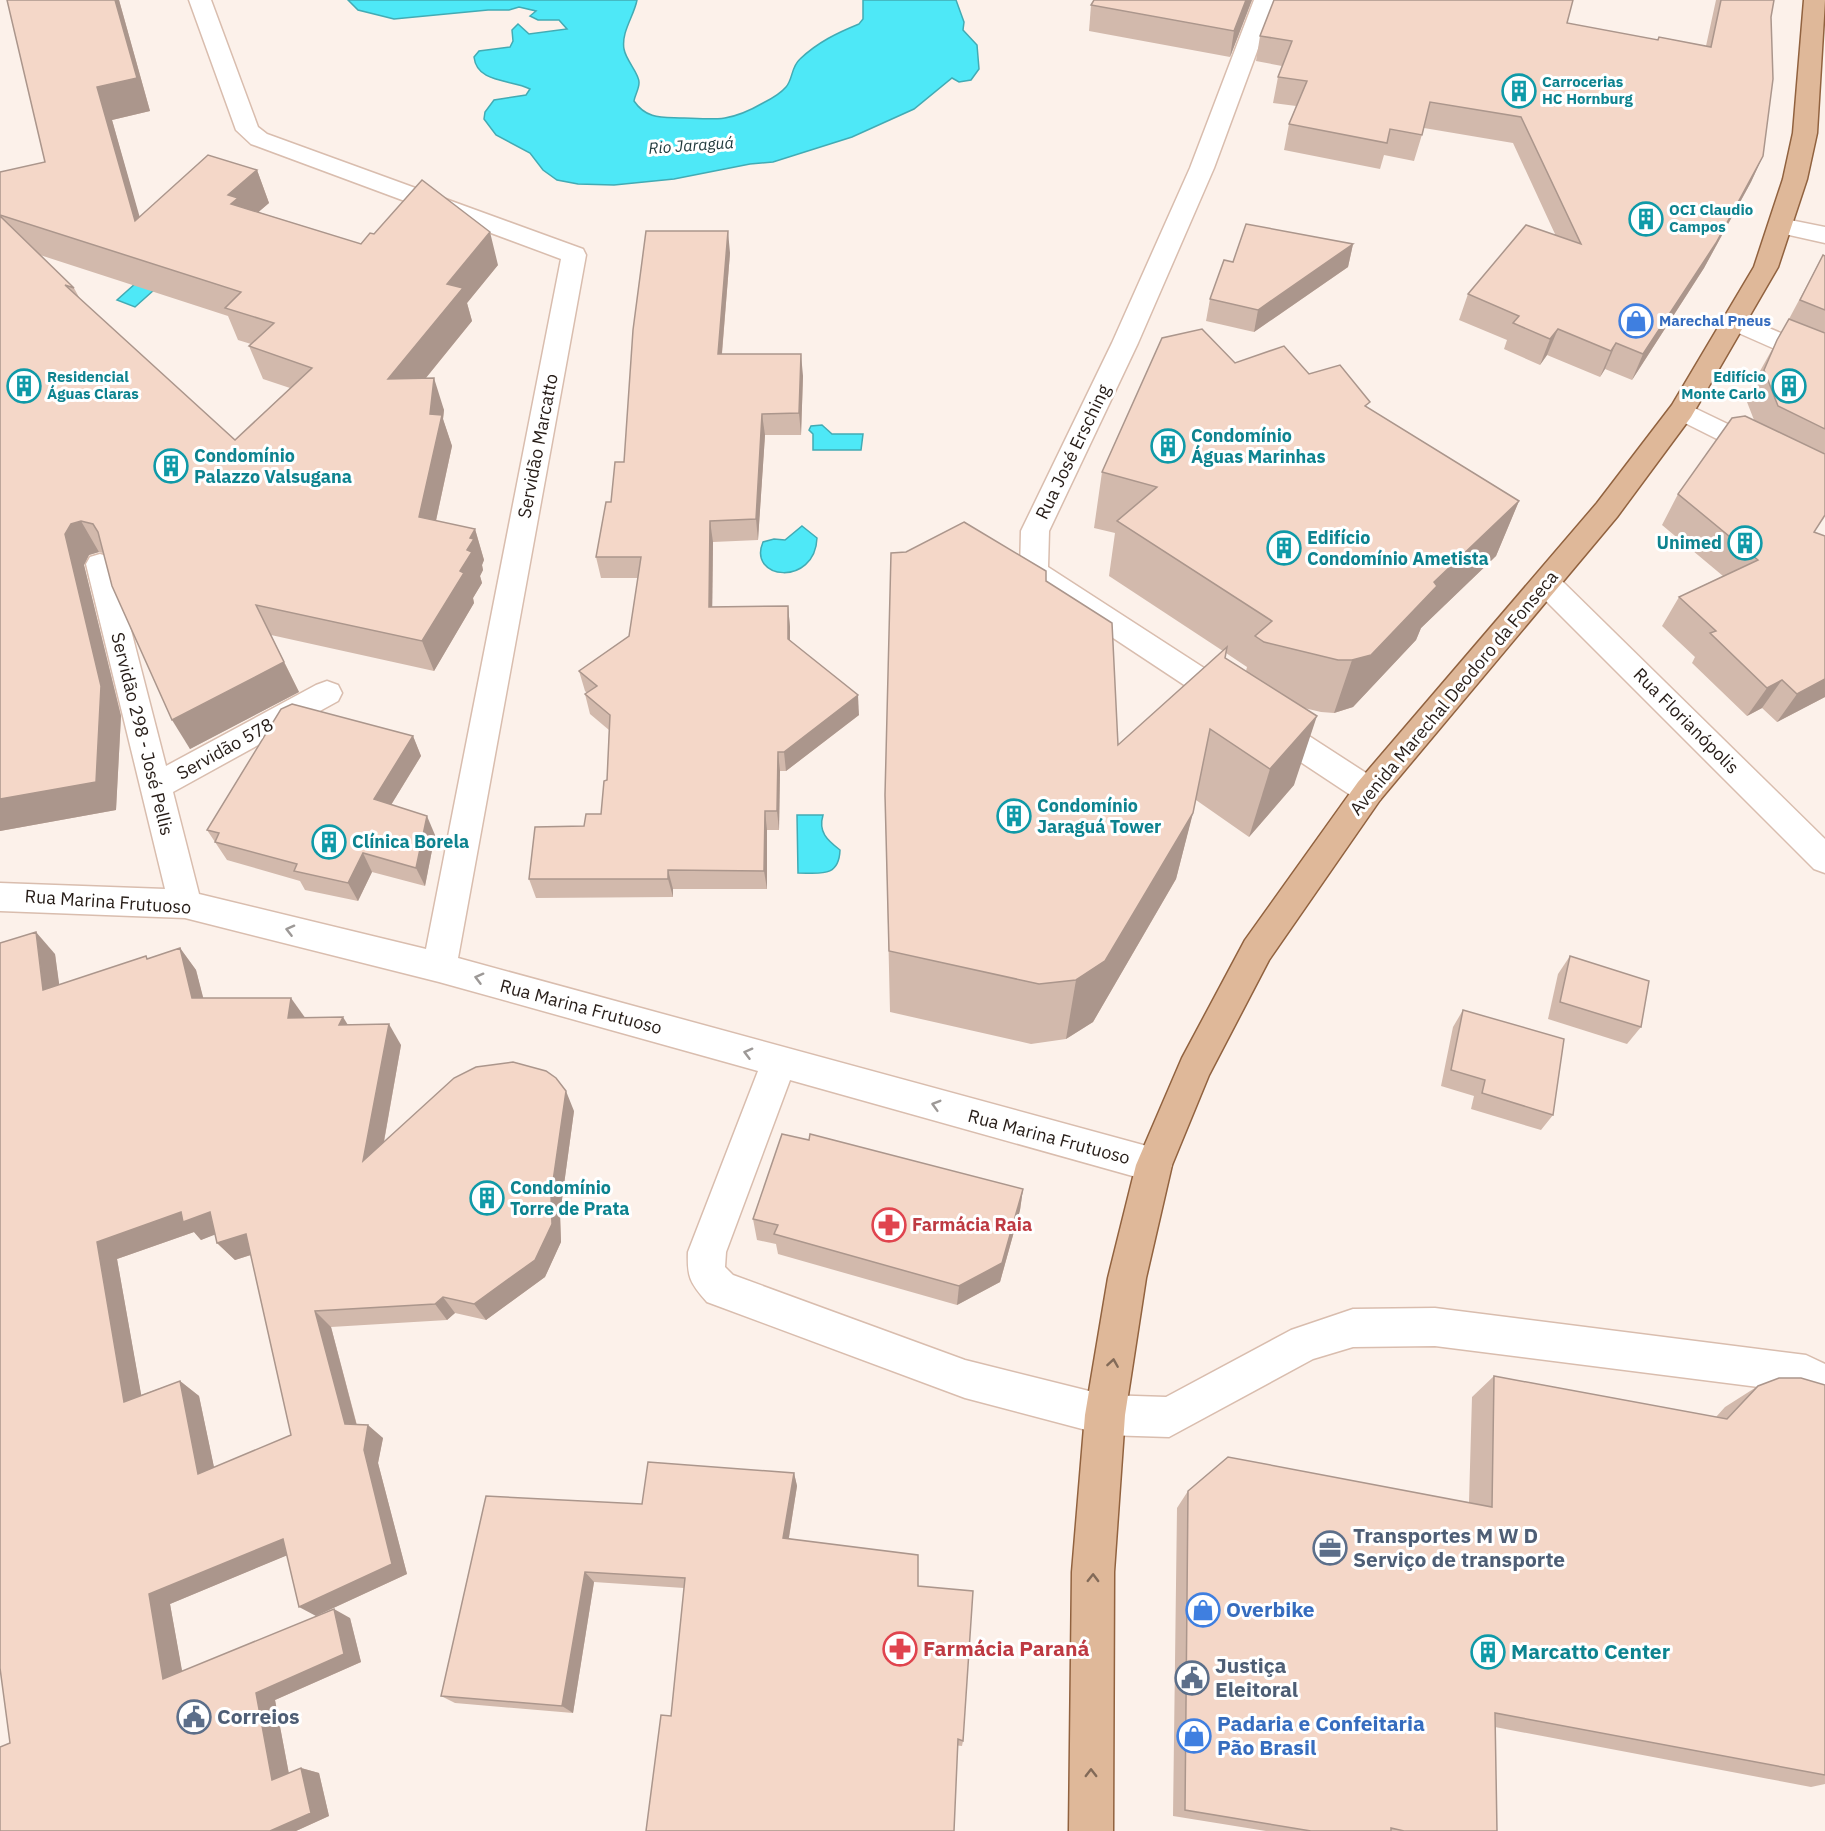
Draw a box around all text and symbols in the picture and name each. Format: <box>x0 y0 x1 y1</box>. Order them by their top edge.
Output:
place label: Carrocerias HC Hornburg <box>1542 72 1633 108</box>
building icon: Carrocerias HC Hornburg <box>1501 73 1537 109</box>
water label: Rio Jaraguá <box>648 132 734 158</box>
place label: OCI Claudio Campos <box>1669 200 1753 236</box>
building icon: OCI Claudio Campos <box>1628 201 1664 237</box>
shop icon: Marechal Pneus <box>1618 303 1654 339</box>
place label: Marechal Pneus <box>1659 311 1772 330</box>
place label: Residencial Águas Claras <box>47 367 139 403</box>
place label: Edifício Monte Carlo <box>1681 367 1766 403</box>
building icon: Residencial Águas Claras <box>6 368 42 404</box>
building icon: Edifício Monte Carlo <box>1771 368 1807 404</box>
street label: Servidão Marcatto <box>512 372 563 520</box>
street label: Rua José Ersching <box>1030 380 1115 523</box>
place label: Condomínio Águas Marinhas <box>1191 424 1326 468</box>
building icon: Condomínio Águas Marinhas <box>1150 428 1186 464</box>
place label: Condomínio Palazzo Valsugana <box>194 444 352 488</box>
building icon: Condomínio Palazzo Valsugana <box>153 448 189 484</box>
building icon: Unimed <box>1727 525 1763 561</box>
place label: Edifício Condomínio Ametista <box>1307 526 1489 570</box>
building icon: Edifício Condomínio Ametista <box>1266 530 1302 566</box>
place label: Unimed <box>1656 531 1722 554</box>
street label: Avenida Marechal Deodoro da Fonseca <box>1344 565 1563 820</box>
street label: Servidão 298 - José Pellis <box>106 630 179 838</box>
street label: Rua Florianópolis <box>1629 663 1744 778</box>
street label: Servidão 578 <box>172 713 277 785</box>
place label: Condomínio Jaraguá Tower <box>1037 794 1161 838</box>
building icon: Condomínio Jaraguá Tower <box>996 798 1032 834</box>
building icon: Clínica Borela <box>311 824 347 860</box>
place label: Clínica Borela <box>352 830 469 853</box>
street label: Rua Marina Frutuoso <box>24 884 192 919</box>
one-way arrow <box>285 925 295 938</box>
one-way arrow <box>474 973 484 986</box>
street label: Rua Marina Frutuoso <box>497 974 665 1039</box>
one-way arrow <box>743 1048 753 1060</box>
one-way arrow <box>931 1100 941 1112</box>
street label: Rua Marina Frutuoso <box>965 1104 1133 1169</box>
place label: Condomínio Torre de Prata <box>510 1176 630 1220</box>
building icon: Condomínio Torre de Prata <box>469 1180 505 1216</box>
pharmacy icon: Farmácia Raia <box>871 1207 907 1243</box>
place label: Farmácia Raia <box>912 1213 1032 1236</box>
one-way arrow <box>1107 1358 1119 1367</box>
place label: Transportes M W D Serviço de transporte <box>1353 1521 1565 1573</box>
office icon: Transportes M W D Serviço de transporte <box>1312 1530 1348 1566</box>
one-way arrow <box>1087 1573 1099 1582</box>
shop icon: Overbike <box>1185 1592 1221 1628</box>
place label: Overbike <box>1226 1595 1315 1623</box>
pharmacy icon: Farmácia Paraná <box>882 1631 918 1667</box>
place label: Farmácia Paraná <box>923 1634 1089 1662</box>
building icon: Marcatto Center <box>1470 1634 1506 1670</box>
place label: Marcatto Center <box>1511 1637 1671 1665</box>
place label: Justiça Eleitoral <box>1215 1651 1298 1703</box>
public building icon: Justiça Eleitoral <box>1174 1660 1210 1696</box>
public building icon: Correios <box>176 1699 212 1735</box>
place label: Correios <box>217 1702 300 1730</box>
place label: Padaria e Confeitaria Pão Brasil <box>1217 1709 1425 1761</box>
shop icon: Padaria e Confeitaria Pão Brasil <box>1176 1718 1212 1754</box>
one-way arrow <box>1085 1768 1097 1777</box>

